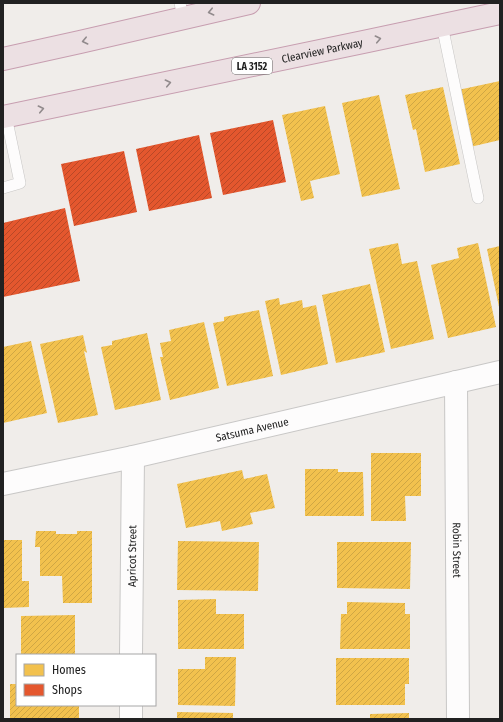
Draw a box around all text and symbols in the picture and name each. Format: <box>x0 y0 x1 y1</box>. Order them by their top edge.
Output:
one-way arrow <box>208 7 214 15</box>
street label: Clearview Parkway <box>280 36 364 66</box>
one-way arrow <box>375 36 381 44</box>
one-way arrow <box>82 37 88 45</box>
road number: LA 3152 <box>232 58 272 74</box>
one-way arrow <box>165 79 172 87</box>
one-way arrow <box>38 105 44 113</box>
street label: Satsuma Avenue <box>214 415 290 445</box>
street label: Robin Street <box>450 522 463 578</box>
street label: Apricot Street <box>126 525 139 587</box>
legend <box>16 654 156 706</box>
text: Homes <box>52 663 86 677</box>
text: Shops <box>52 683 82 697</box>

